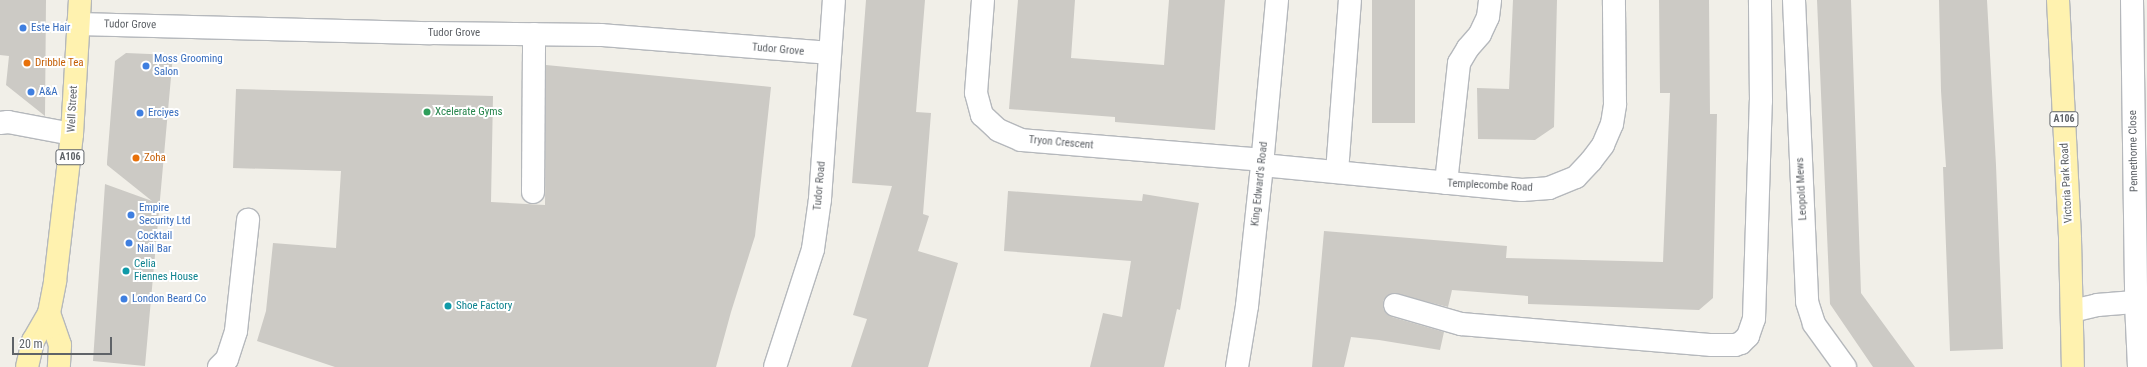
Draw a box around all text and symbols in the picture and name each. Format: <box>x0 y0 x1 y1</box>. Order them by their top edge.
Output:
street label: Tudor Grove <box>104 18 156 32</box>
place label: Este Hair <box>31 21 70 35</box>
marker: Este Hair <box>18 23 28 33</box>
street label: Tudor Grove <box>428 26 480 40</box>
street label: Tudor Grove <box>751 41 805 59</box>
place label: Moss Grooming Salon <box>154 53 223 79</box>
place label: Dribble Tea <box>35 56 84 70</box>
marker: Dribble Tea <box>22 58 32 68</box>
marker: Moss Grooming Salon <box>141 61 151 71</box>
place label: A&A <box>39 85 58 99</box>
street label: Well Street <box>65 85 81 133</box>
marker: A&A <box>26 87 36 97</box>
place label: Xcelerate Gyms <box>435 105 503 119</box>
place label: Erciyes <box>148 106 179 120</box>
marker: Xcelerate Gyms <box>422 107 432 117</box>
marker: Erciyes <box>135 108 145 118</box>
street label: Pennethorne Close <box>2127 110 2141 192</box>
road number: A106 <box>2049 111 2079 127</box>
street label: Tryon Crescent <box>1028 134 1094 152</box>
street label: King Edward's Road <box>1249 141 1271 227</box>
street label: Victoria Park Road <box>2058 143 2076 223</box>
road number: A106 <box>55 149 85 165</box>
place label: Zoha <box>144 151 166 165</box>
marker: Zoha <box>131 153 141 163</box>
street label: Leopold Mews <box>1794 157 1810 221</box>
street label: Tudor Road <box>811 161 829 211</box>
street label: Templecombe Road <box>1447 177 1533 195</box>
place label: Empire Security Ltd <box>139 202 190 228</box>
marker: Empire Security Ltd <box>126 210 136 220</box>
place label: Cocktail Nail Bar <box>137 230 172 256</box>
marker: Cocktail Nail Bar <box>124 238 134 248</box>
place label: Celia Fiennes House <box>134 258 198 284</box>
marker: Celia Fiennes House <box>121 266 131 276</box>
place label: London Beard Co <box>132 292 206 306</box>
marker: London Beard Co <box>119 294 129 304</box>
place label: Shoe Factory <box>456 299 512 313</box>
marker: Shoe Factory <box>443 301 453 311</box>
scale bar <box>14 329 114 355</box>
text: 20 m <box>19 337 43 351</box>

